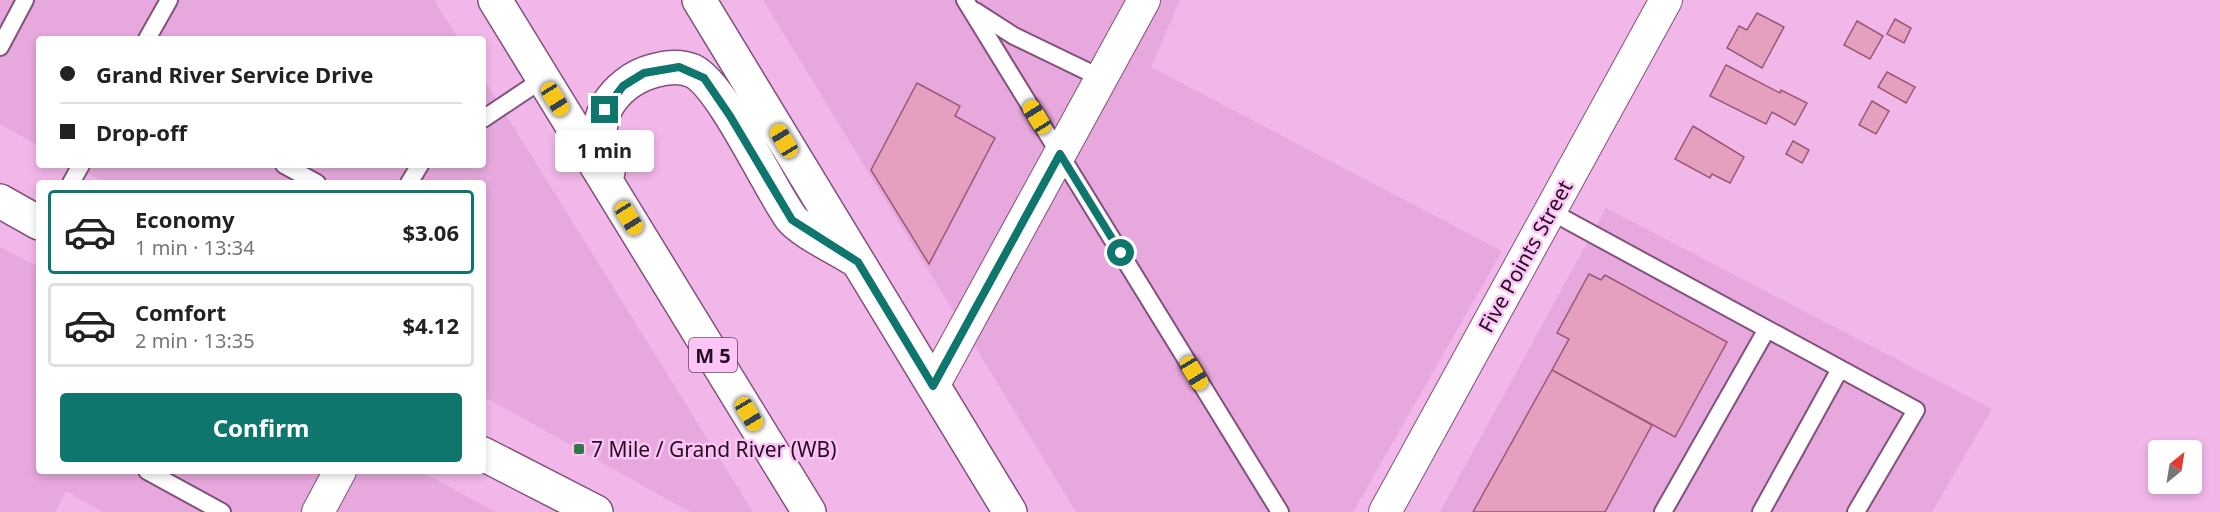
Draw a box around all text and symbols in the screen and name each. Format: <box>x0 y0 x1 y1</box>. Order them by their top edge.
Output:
text: Grand River Service Drive <box>96 59 373 89</box>
car <box>538 79 572 119</box>
route end <box>591 96 618 123</box>
car <box>1020 97 1054 137</box>
text: Drop-off <box>96 117 187 147</box>
car <box>767 121 801 161</box>
callout: 1 min <box>556 131 654 173</box>
text: 1 min <box>577 137 632 164</box>
street label: Five Points Street <box>1472 175 1579 337</box>
car <box>612 198 646 238</box>
text: Economy <box>135 204 234 234</box>
icon: car <box>63 205 117 259</box>
text: $3.06 <box>402 217 459 247</box>
text: 1 min · 13:34 <box>135 234 255 261</box>
route start <box>1107 239 1134 266</box>
text: Comfort <box>135 297 226 327</box>
icon: car <box>63 298 117 352</box>
text: $4.12 <box>402 310 459 340</box>
text: 2 min · 13:35 <box>135 327 255 354</box>
road number: M 5 <box>689 338 737 372</box>
car <box>1177 353 1211 393</box>
button: Confirm <box>60 393 462 462</box>
car <box>732 394 766 434</box>
place label: 7 Mile / Grand River (WB) <box>591 435 837 463</box>
north arrow <box>2148 440 2202 494</box>
map controls <box>2148 440 2202 494</box>
marker: 7 Mile / Grand River (WB) <box>572 442 586 456</box>

